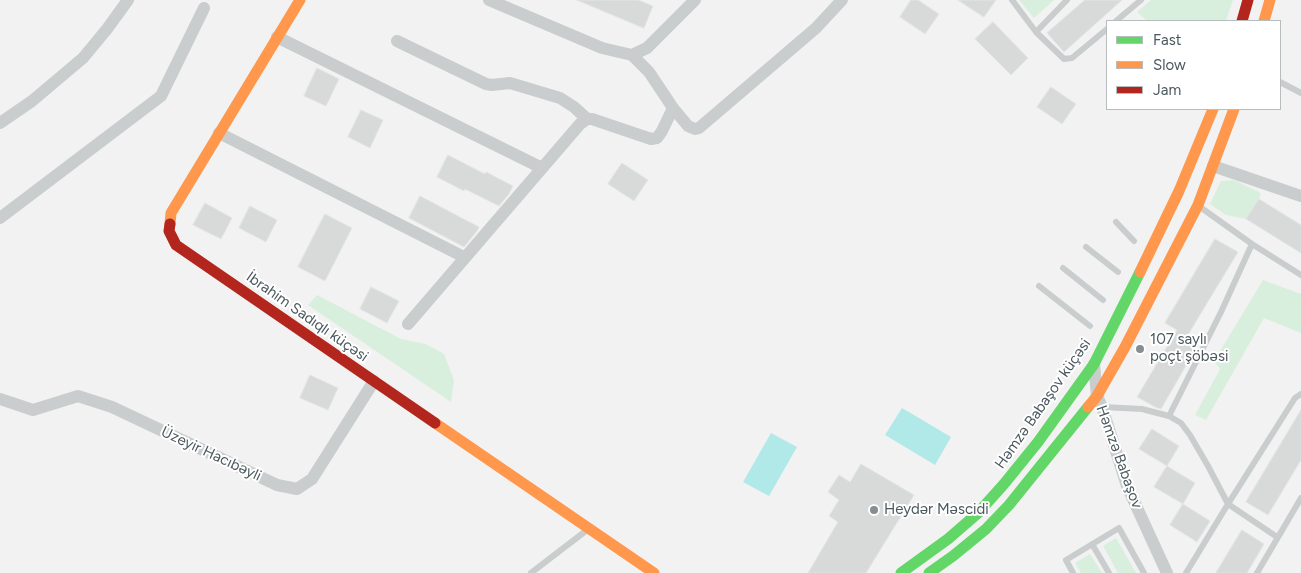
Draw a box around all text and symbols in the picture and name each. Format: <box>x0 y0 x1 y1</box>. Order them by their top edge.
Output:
legend <box>1106 20 1281 110</box>
text: Fast <box>1153 31 1181 49</box>
text: Slow <box>1153 56 1186 74</box>
text: Jam <box>1153 81 1181 99</box>
street label: İbrahim Sadıqlı küçəsi <box>243 268 371 366</box>
place label: 107 saylı poçt şöbəsi <box>1150 331 1228 366</box>
street label: Həmzə Babaşov küçəsi <box>991 335 1095 473</box>
marker: 107 saylı poçt şöbəsi <box>1134 343 1146 355</box>
street label: Həmzə Babaşov <box>1092 403 1146 511</box>
street label: Üzeyir Hacıbəyli <box>158 423 264 485</box>
place label: Heydər Məscidi <box>884 501 989 519</box>
marker: Heydər Məscidi <box>868 504 880 516</box>

